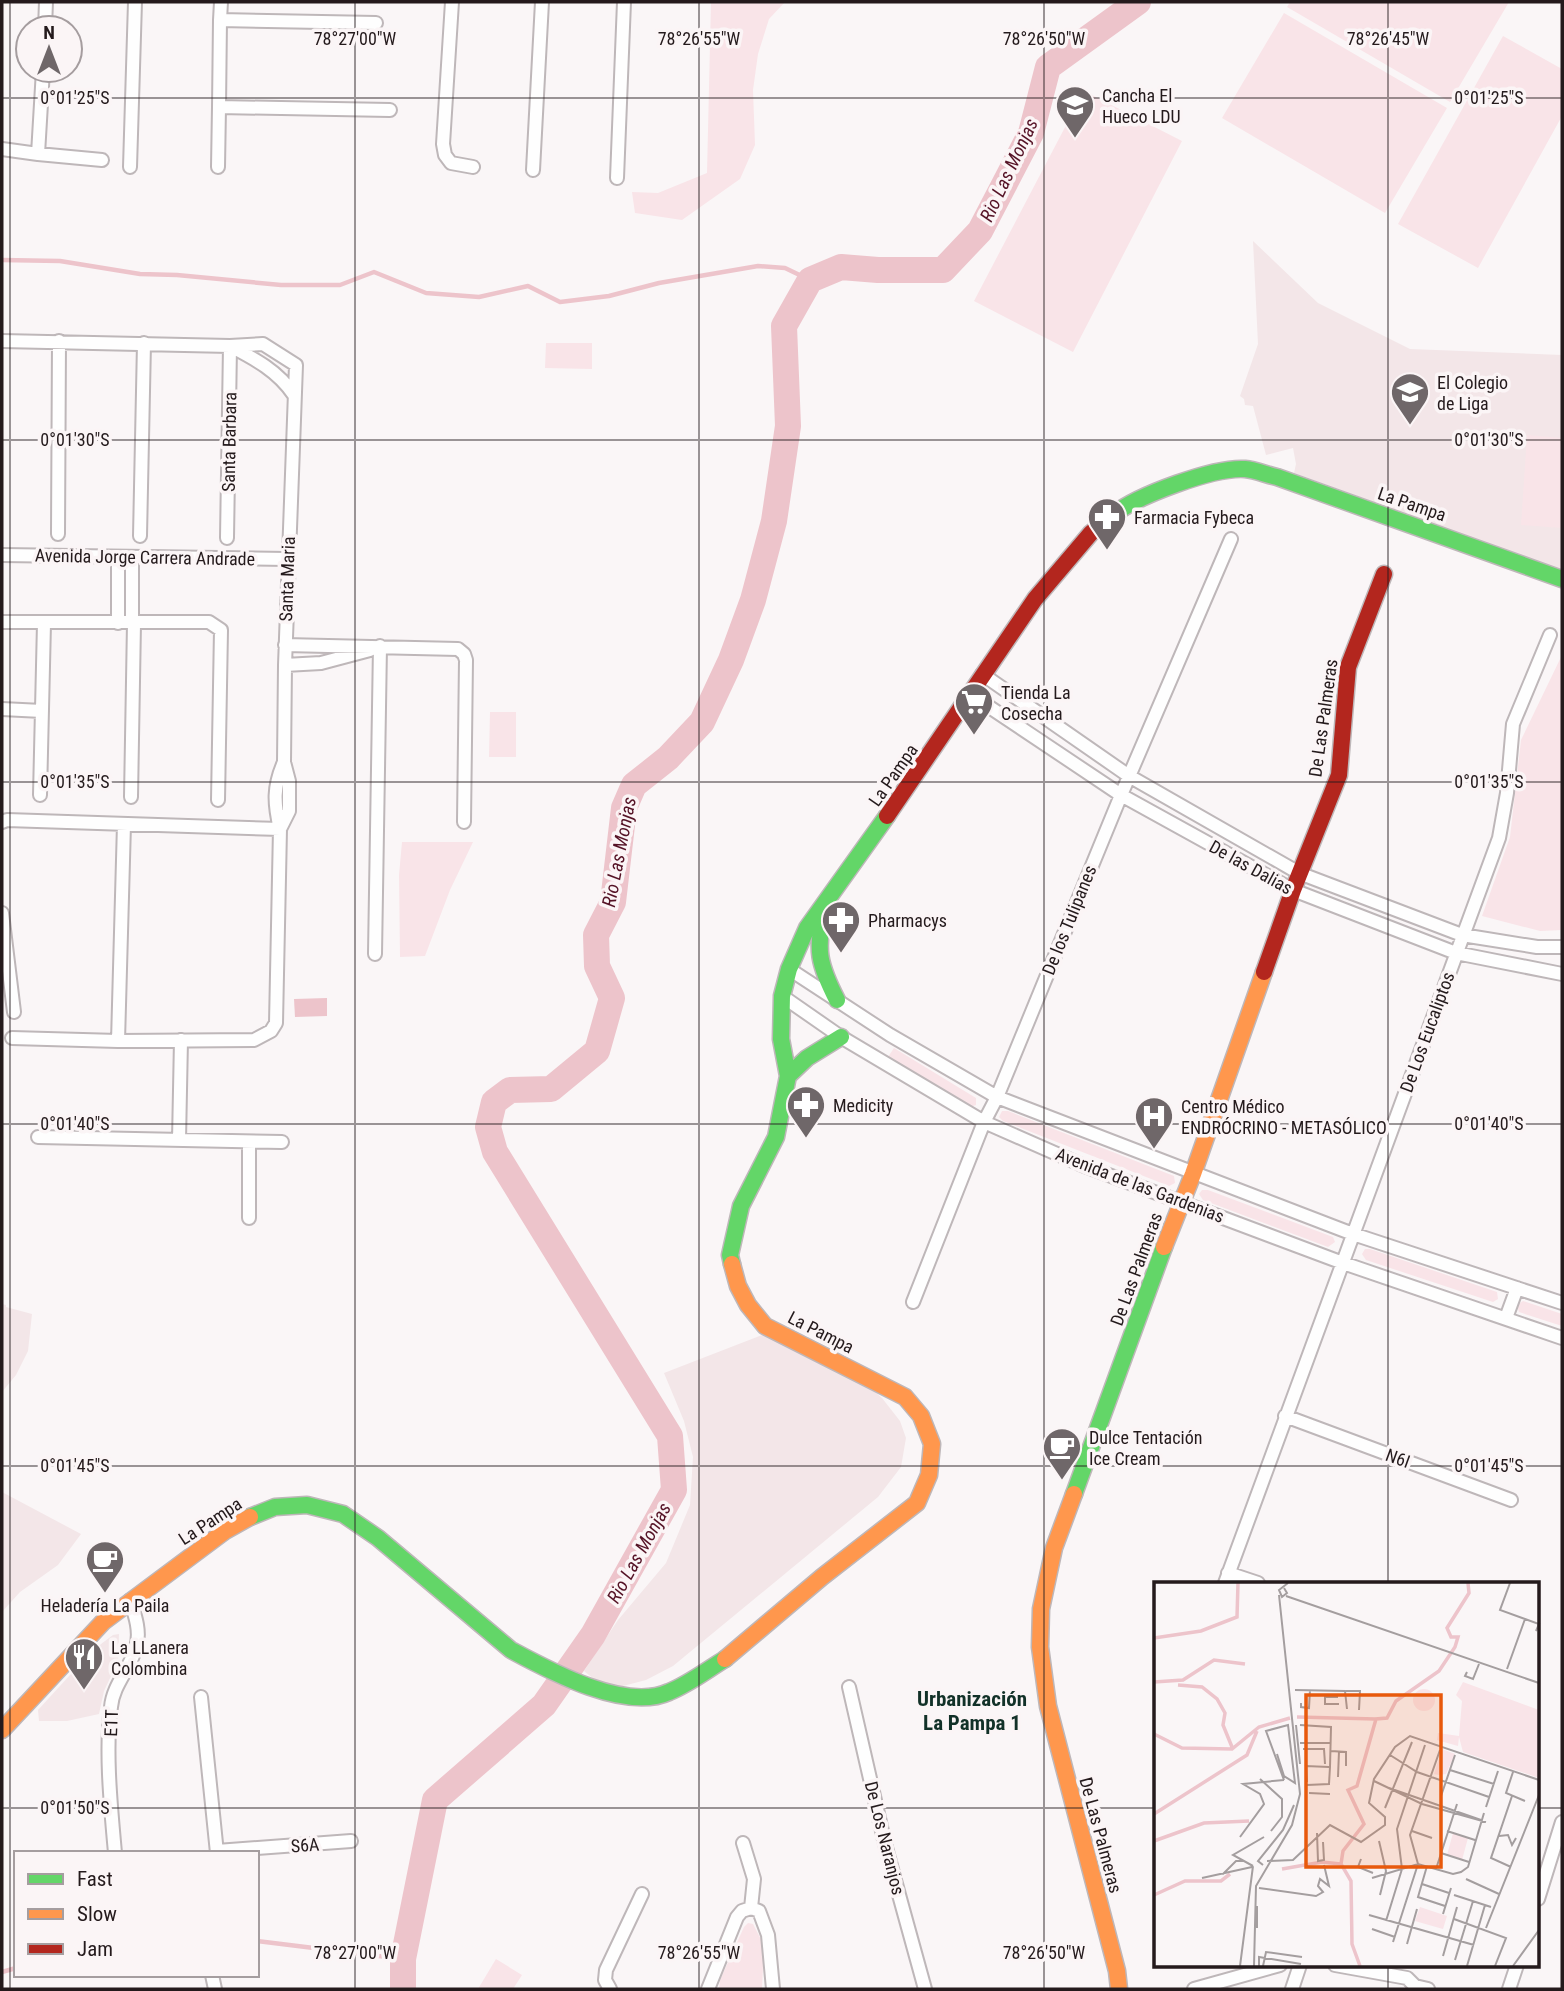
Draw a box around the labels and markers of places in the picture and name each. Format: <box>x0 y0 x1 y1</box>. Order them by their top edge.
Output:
school or university icon: Cancha El Hueco LDU <box>1054 84 1096 139</box>
place label: Cancha El Hueco LDU <box>1102 85 1181 127</box>
school or university icon: El Colegio de Liga <box>1389 371 1431 426</box>
place label: El Colegio de Liga <box>1437 372 1508 414</box>
pharmacy icon: Farmacia Fybeca <box>1086 496 1128 551</box>
place label: Farmacia Fybeca <box>1134 507 1254 528</box>
supermarket icon: Tienda La Cosecha <box>953 681 995 736</box>
place label: Tienda La Cosecha <box>1001 682 1071 724</box>
pharmacy icon: Pharmacys <box>820 899 862 954</box>
place label: Pharmacys <box>868 910 947 931</box>
pharmacy icon: Medicity <box>785 1084 827 1139</box>
place label: Medicity <box>833 1095 894 1116</box>
hospital icon: Centro Médico ENDRÓCRINO - METASÓLICO <box>1133 1095 1175 1150</box>
place label: Centro Médico ENDRÓCRINO - METASÓLICO <box>1181 1096 1387 1138</box>
cafe icon: Dulce Tentación Ice Cream <box>1041 1426 1083 1481</box>
place label: Dulce Tentación Ice Cream <box>1089 1427 1202 1469</box>
cafe icon: Heladería La Paila <box>84 1539 126 1594</box>
place label: Heladería La Paila <box>41 1595 169 1616</box>
restaurant icon: La LLanera Colombina <box>63 1636 105 1691</box>
place label: La LLanera Colombina <box>111 1637 189 1679</box>

